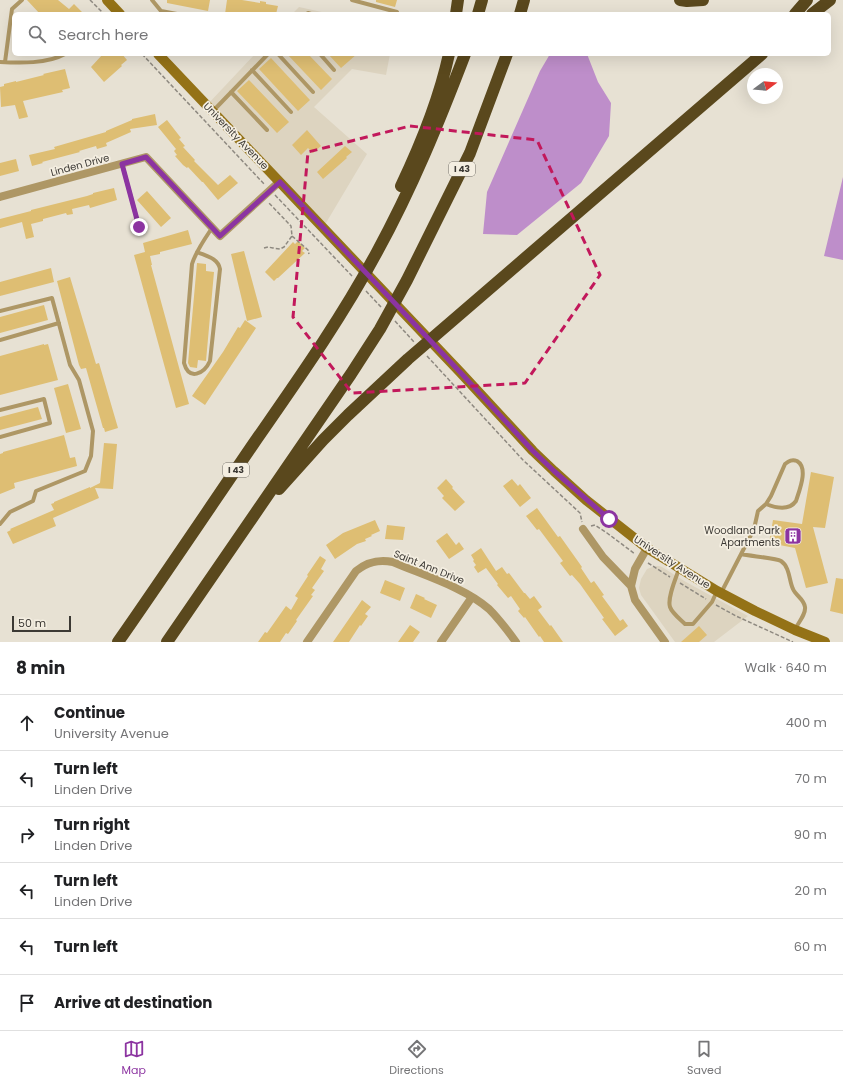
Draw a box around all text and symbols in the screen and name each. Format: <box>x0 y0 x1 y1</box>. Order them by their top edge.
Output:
search box <box>12 12 831 56</box>
icon: search <box>26 23 48 45</box>
text: Search here <box>58 24 148 45</box>
north arrow <box>747 68 783 104</box>
street label: University Avenue <box>200 99 272 173</box>
street label: Linden Drive <box>49 150 111 180</box>
road number: I 43 <box>449 162 475 176</box>
route end <box>130 218 148 236</box>
road number: I 43 <box>223 463 249 477</box>
route start <box>600 510 618 528</box>
place label: Woodland Park Apartments <box>704 523 781 550</box>
building icon: Woodland Park Apartments <box>783 526 803 546</box>
street label: University Avenue <box>631 532 713 592</box>
street label: Saint Ann Drive <box>391 546 467 588</box>
scale bar <box>12 614 71 633</box>
text: 50 m <box>18 615 46 631</box>
text: 8 min <box>16 656 65 680</box>
text: Walk · 640 m <box>744 658 827 677</box>
text: Continue <box>54 702 125 723</box>
icon: ahead <box>16 712 38 734</box>
text: 400 m <box>786 713 827 732</box>
text: University Avenue <box>54 724 169 743</box>
text: Turn left <box>54 758 118 779</box>
icon: left <box>16 768 38 790</box>
text: 70 m <box>795 769 827 788</box>
text: Linden Drive <box>54 780 132 799</box>
text: Turn right <box>54 814 130 835</box>
icon: right <box>16 824 38 846</box>
text: 90 m <box>794 825 827 844</box>
text: Linden Drive <box>54 836 132 855</box>
text: Turn left <box>54 870 118 891</box>
icon: left <box>16 880 38 902</box>
text: 20 m <box>794 881 827 900</box>
text: Linden Drive <box>54 892 132 911</box>
icon: left <box>16 936 38 958</box>
text: Turn left <box>54 936 118 957</box>
text: 60 m <box>794 937 827 956</box>
icon: arrive <box>16 992 38 1014</box>
text: Arrive at destination <box>54 992 212 1013</box>
tab: Map <box>122 1038 146 1079</box>
tab: Directions <box>389 1038 444 1079</box>
tab: Saved <box>687 1038 721 1079</box>

